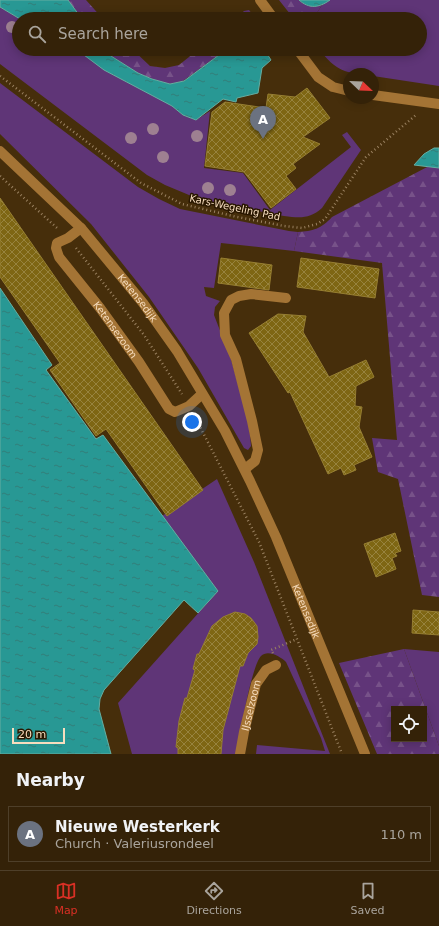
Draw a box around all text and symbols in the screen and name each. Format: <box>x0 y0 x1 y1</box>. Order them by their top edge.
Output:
search box <box>12 12 427 56</box>
icon: search <box>26 23 48 45</box>
text: Search here <box>58 25 148 43</box>
north arrow <box>343 68 379 104</box>
pin: A <box>250 106 276 139</box>
street label: Kars-Wegeling Pad <box>189 192 281 222</box>
street label: Ketensedijk <box>115 272 160 324</box>
street label: Ketensezoom <box>91 299 139 360</box>
your location <box>182 412 202 432</box>
street label: Ketensedijk <box>290 583 322 640</box>
street label: IJsselzoom <box>239 678 263 732</box>
map controls <box>391 706 427 742</box>
button: locate <box>391 706 427 742</box>
scale bar <box>12 726 65 745</box>
text: 20 m <box>18 728 46 741</box>
text: Nearby <box>16 770 85 790</box>
text: Nieuwe Westerkerk <box>55 818 220 836</box>
text: A <box>25 827 35 842</box>
text: 110 m <box>380 827 422 842</box>
text: Church · Valeriusrondeel <box>55 836 214 851</box>
tab: Map <box>54 880 78 917</box>
tab: Directions <box>186 880 242 917</box>
tab: Saved <box>351 880 385 917</box>

